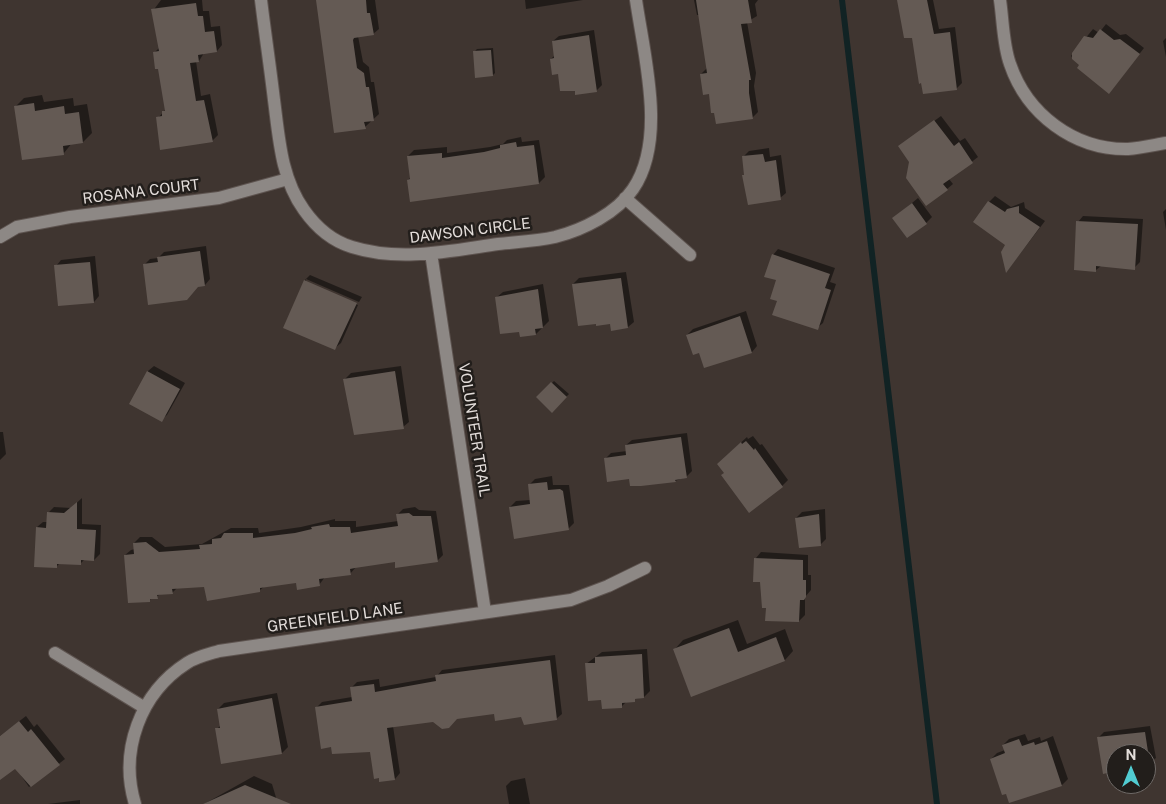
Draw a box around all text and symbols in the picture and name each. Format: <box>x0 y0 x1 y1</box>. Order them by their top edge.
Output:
street label: ROSANA COURT <box>82 176 200 208</box>
street label: DAWSON CIRCLE <box>409 215 531 247</box>
street label: VOLUNTEER TRAIL <box>455 362 493 498</box>
street label: GREENFIELD LANE <box>266 600 404 636</box>
north arrow <box>1106 744 1156 794</box>
text: N <box>1126 747 1136 763</box>

